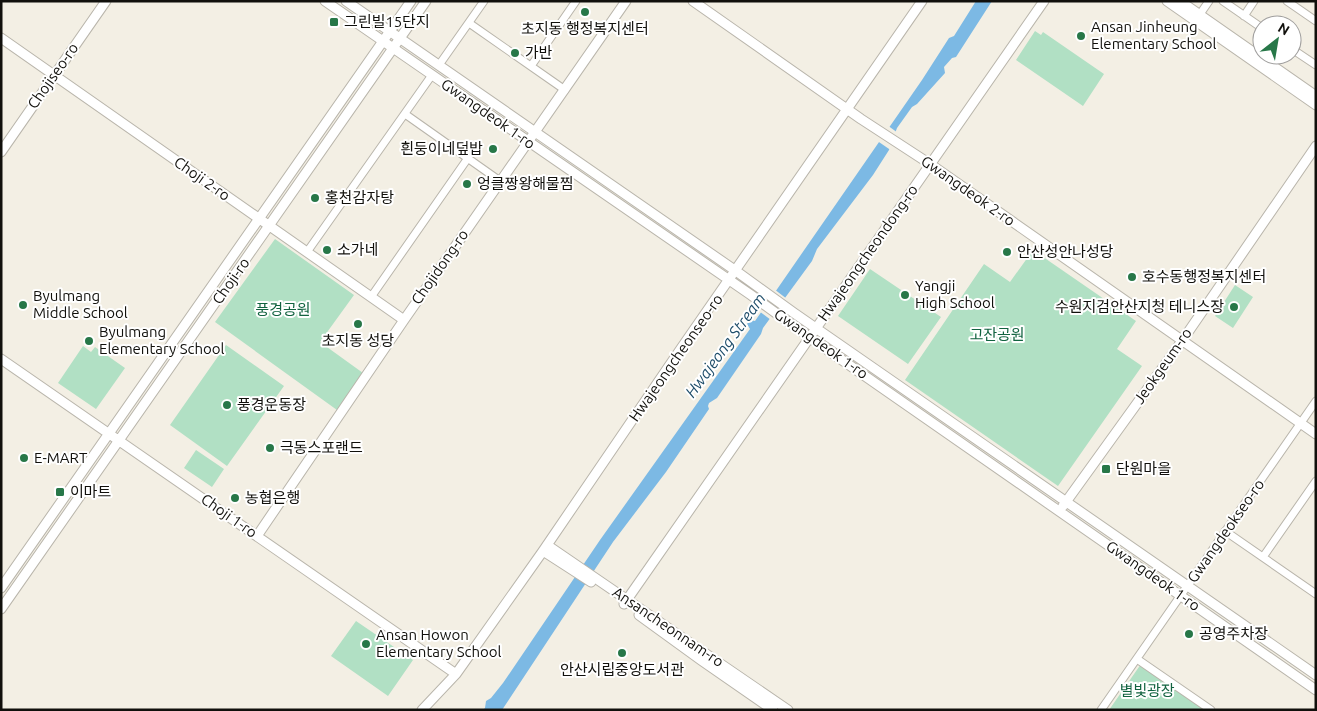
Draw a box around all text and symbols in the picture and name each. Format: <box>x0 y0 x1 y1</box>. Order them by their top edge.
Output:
marker: 초지동 행정복지센터 <box>579 6 591 18</box>
place label: 그린빌15단지 <box>344 13 430 30</box>
north arrow <box>1252 15 1302 65</box>
marker: 그린빌15단지 <box>328 16 340 28</box>
place label: Ansan Jinheung Elementary School <box>1091 18 1217 52</box>
text: N <box>1275 19 1292 38</box>
place label: 초지동 행정복지센터 <box>521 20 649 37</box>
marker: Ansan Jinheung Elementary School <box>1075 30 1087 42</box>
street label: Chojiseo-ro <box>24 40 81 112</box>
place label: 가반 <box>525 44 553 61</box>
marker: 가반 <box>509 47 521 59</box>
street label: Gwangdeok 1-ro <box>438 75 538 152</box>
place label: 흰둥이네덮밥 <box>400 140 483 157</box>
marker: 흰둥이네덮밥 <box>487 143 499 155</box>
street label: Gwangdeok 2-ro <box>918 152 1018 229</box>
street label: Choji 2-ro <box>171 153 234 204</box>
place label: 엉클짱왕해물찜 <box>477 175 574 192</box>
marker: 엉클짱왕해물찜 <box>461 178 473 190</box>
street label: Hwajeongcheondong-ro <box>814 181 921 324</box>
place label: 홍천감자탕 <box>325 189 394 206</box>
marker: 홍천감자탕 <box>309 192 321 204</box>
street label: Chojidong-ro <box>408 226 472 307</box>
place label: 소가네 <box>337 241 378 258</box>
place label: 안산성안나성당 <box>1017 243 1114 260</box>
marker: 소가네 <box>321 244 333 256</box>
marker: 안산성안나성당 <box>1001 246 1013 258</box>
street label: Choji-ro <box>209 254 253 307</box>
place label: 호수동행정복지센터 <box>1142 268 1266 285</box>
marker: 호수동행정복지센터 <box>1126 271 1138 283</box>
place label: Yangji High School <box>915 277 995 311</box>
place label: Byulmang Middle School <box>33 287 128 321</box>
water label: Hwajeong Stream <box>681 289 769 401</box>
marker: Yangji High School <box>899 289 911 301</box>
street label: Hwajeongcheonseo-ro <box>625 291 726 425</box>
place label: 수원지검안산지청 테니스장 <box>1055 298 1224 315</box>
marker: Byulmang Middle School <box>17 299 29 311</box>
park label: 풍경공원 <box>255 301 311 318</box>
marker: 수원지검안산지청 테니스장 <box>1228 301 1240 313</box>
street label: Gwangdeok 1-ro <box>771 305 871 382</box>
marker: 초지동 성당 <box>352 318 364 330</box>
place label: Byulmang Elementary School <box>99 323 225 357</box>
street label: Jeokgeum-ro <box>1130 324 1195 407</box>
park label: 고잔공원 <box>969 326 1025 343</box>
place label: 초지동 성당 <box>322 332 394 349</box>
marker: Byulmang Elementary School <box>83 335 95 347</box>
place label: 풍경운동장 <box>237 396 306 413</box>
marker: 풍경운동장 <box>221 399 233 411</box>
place label: 극동스포랜드 <box>280 439 363 456</box>
marker: 극동스포랜드 <box>264 442 276 454</box>
place label: E-MART <box>34 449 88 466</box>
marker: E-MART <box>18 452 30 464</box>
place label: 단원마을 <box>1116 460 1171 477</box>
marker: 단원마을 <box>1100 463 1112 475</box>
street label: Gwangdeokseo-ro <box>1184 476 1268 586</box>
place label: 이마트 <box>70 483 112 500</box>
marker: 이마트 <box>54 486 66 498</box>
place label: 농협은행 <box>245 489 300 506</box>
street label: Choji 1-ro <box>198 490 261 541</box>
marker: 농협은행 <box>229 492 241 504</box>
street label: Gwangdeok 1-ro <box>1103 537 1203 614</box>
street label: Ansancheonnam-ro <box>610 583 727 670</box>
place label: 공영주차장 <box>1199 625 1268 642</box>
place label: Ansan Howon Elementary School <box>376 626 502 660</box>
marker: 공영주차장 <box>1183 628 1195 640</box>
marker: Ansan Howon Elementary School <box>360 638 372 650</box>
marker: 안산시립중앙도서관 <box>616 647 628 659</box>
place label: 안산시립중앙도서관 <box>560 661 684 678</box>
park label: 별빛광장 <box>1119 682 1175 699</box>

